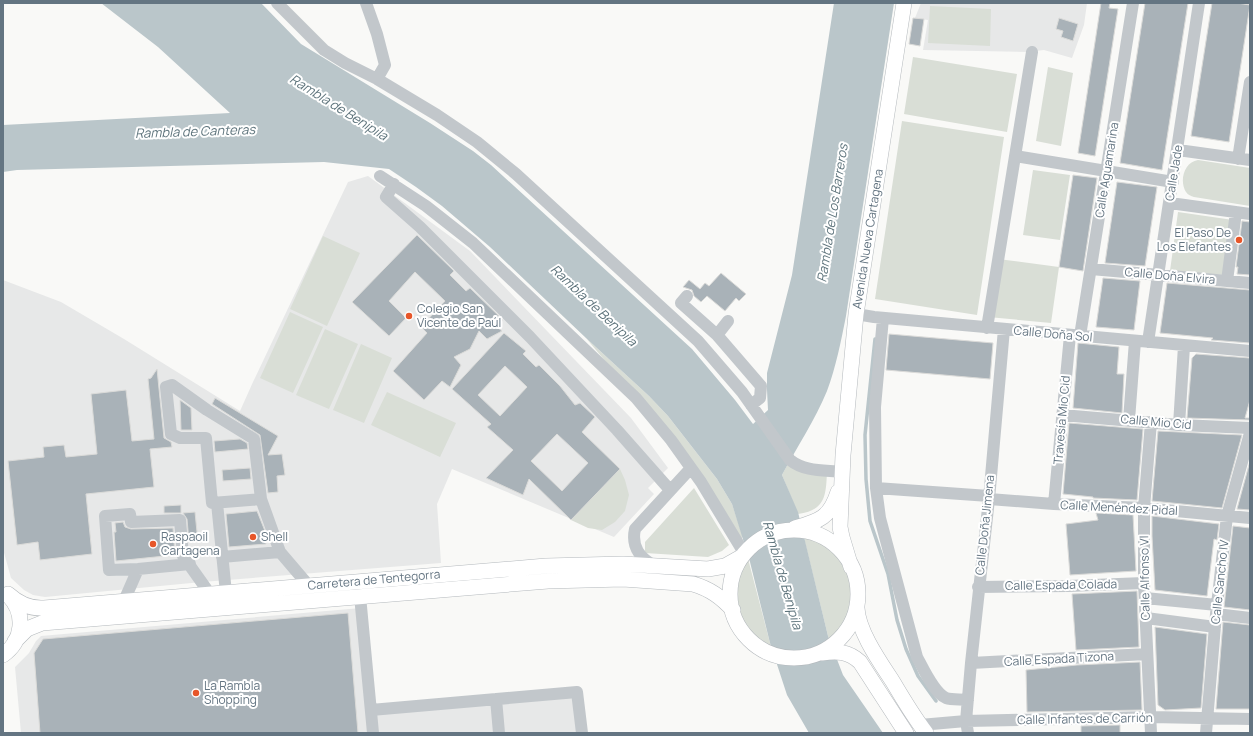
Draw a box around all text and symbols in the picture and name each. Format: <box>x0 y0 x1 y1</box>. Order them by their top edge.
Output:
water label: Rambla de Benipila <box>287 70 392 145</box>
water label: Rambla de Canteras <box>135 120 257 142</box>
street label: Calle Aguamarina <box>1091 121 1122 219</box>
water label: Rambla de Los Barreros <box>812 141 852 283</box>
street label: Calle Jade <box>1161 144 1186 202</box>
street label: Avenida Nueva Cartagena <box>848 168 887 310</box>
place label: El Paso De Los Elefantes <box>1157 224 1231 255</box>
marker: El Paso De Los Elefantes <box>1234 235 1244 245</box>
water label: Rambla de Benipila <box>547 260 642 350</box>
street label: Calle Doña Elvira <box>1124 263 1216 288</box>
place label: Colegio San Vicente de Paúl <box>417 300 501 331</box>
marker: Colegio San Vicente de Paúl <box>404 311 414 321</box>
street label: Calle Doña Sol <box>1013 322 1093 345</box>
street label: Travesía Mio Cid <box>1049 375 1074 465</box>
street label: Calle Mio Cid <box>1120 410 1192 433</box>
street label: Calle Doña Jimena <box>971 474 998 576</box>
street label: Calle Menéndez Pidal <box>1060 496 1178 519</box>
water label: Rambla de Benipila <box>759 519 807 632</box>
place label: Raspaoil Cartagena <box>161 528 220 559</box>
place label: Shell <box>261 528 288 545</box>
marker: Shell <box>248 532 258 542</box>
street label: Calle Alfonso VI <box>1135 535 1154 621</box>
street label: Calle Sancho IV <box>1207 538 1232 625</box>
marker: Raspaoil Cartagena <box>148 539 158 549</box>
street label: Carretera de Tentegorra <box>307 565 441 594</box>
street label: Calle Espada Colada <box>1005 575 1117 594</box>
street label: Calle Espada Tizona <box>1004 647 1114 670</box>
place label: La Rambla Shopping <box>204 677 260 708</box>
marker: La Rambla Shopping <box>191 688 201 698</box>
street label: Calle Infantes de Carrión <box>1017 709 1153 728</box>

